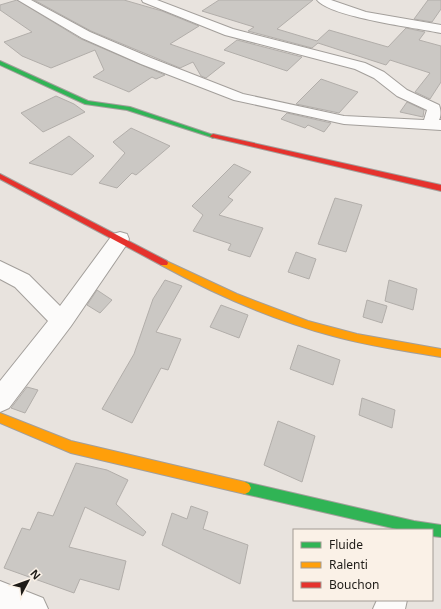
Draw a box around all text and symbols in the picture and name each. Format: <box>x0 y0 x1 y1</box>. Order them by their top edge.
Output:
legend <box>293 529 433 601</box>
text: Fluide <box>329 536 363 553</box>
text: Ralenti <box>329 556 368 573</box>
north arrow <box>8 561 48 601</box>
text: N <box>27 566 45 582</box>
text: Bouchon <box>329 576 379 593</box>

